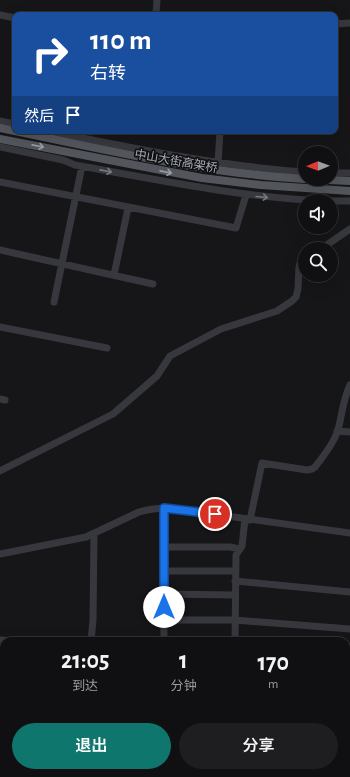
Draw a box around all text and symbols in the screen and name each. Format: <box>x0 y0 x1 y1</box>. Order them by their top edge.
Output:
text: 110 m <box>90 27 152 55</box>
icon: right <box>24 28 76 80</box>
text: 右转 <box>90 65 126 83</box>
icon: arrive <box>62 104 84 126</box>
text: 然后 <box>24 109 54 124</box>
one-way arrow <box>31 143 44 151</box>
north arrow <box>298 146 338 186</box>
map controls <box>298 146 338 282</box>
street label: 中山大街高架桥 <box>134 147 219 174</box>
one-way arrow <box>99 167 112 175</box>
one-way arrow <box>159 168 172 176</box>
one-way arrow <box>255 193 268 200</box>
button: sound <box>298 194 338 234</box>
button: search <box>298 242 338 282</box>
pin <box>198 497 232 531</box>
icon: arrive <box>204 503 226 525</box>
position arrow <box>143 586 185 628</box>
text: 21:05 <box>61 649 109 673</box>
text: 1 <box>179 649 188 673</box>
text: 170 <box>257 651 289 675</box>
text: m <box>268 678 278 691</box>
text: 到达 <box>72 680 98 693</box>
text: 分钟 <box>170 680 196 693</box>
button: 退出 <box>12 723 171 769</box>
button: 分享 <box>179 723 338 769</box>

